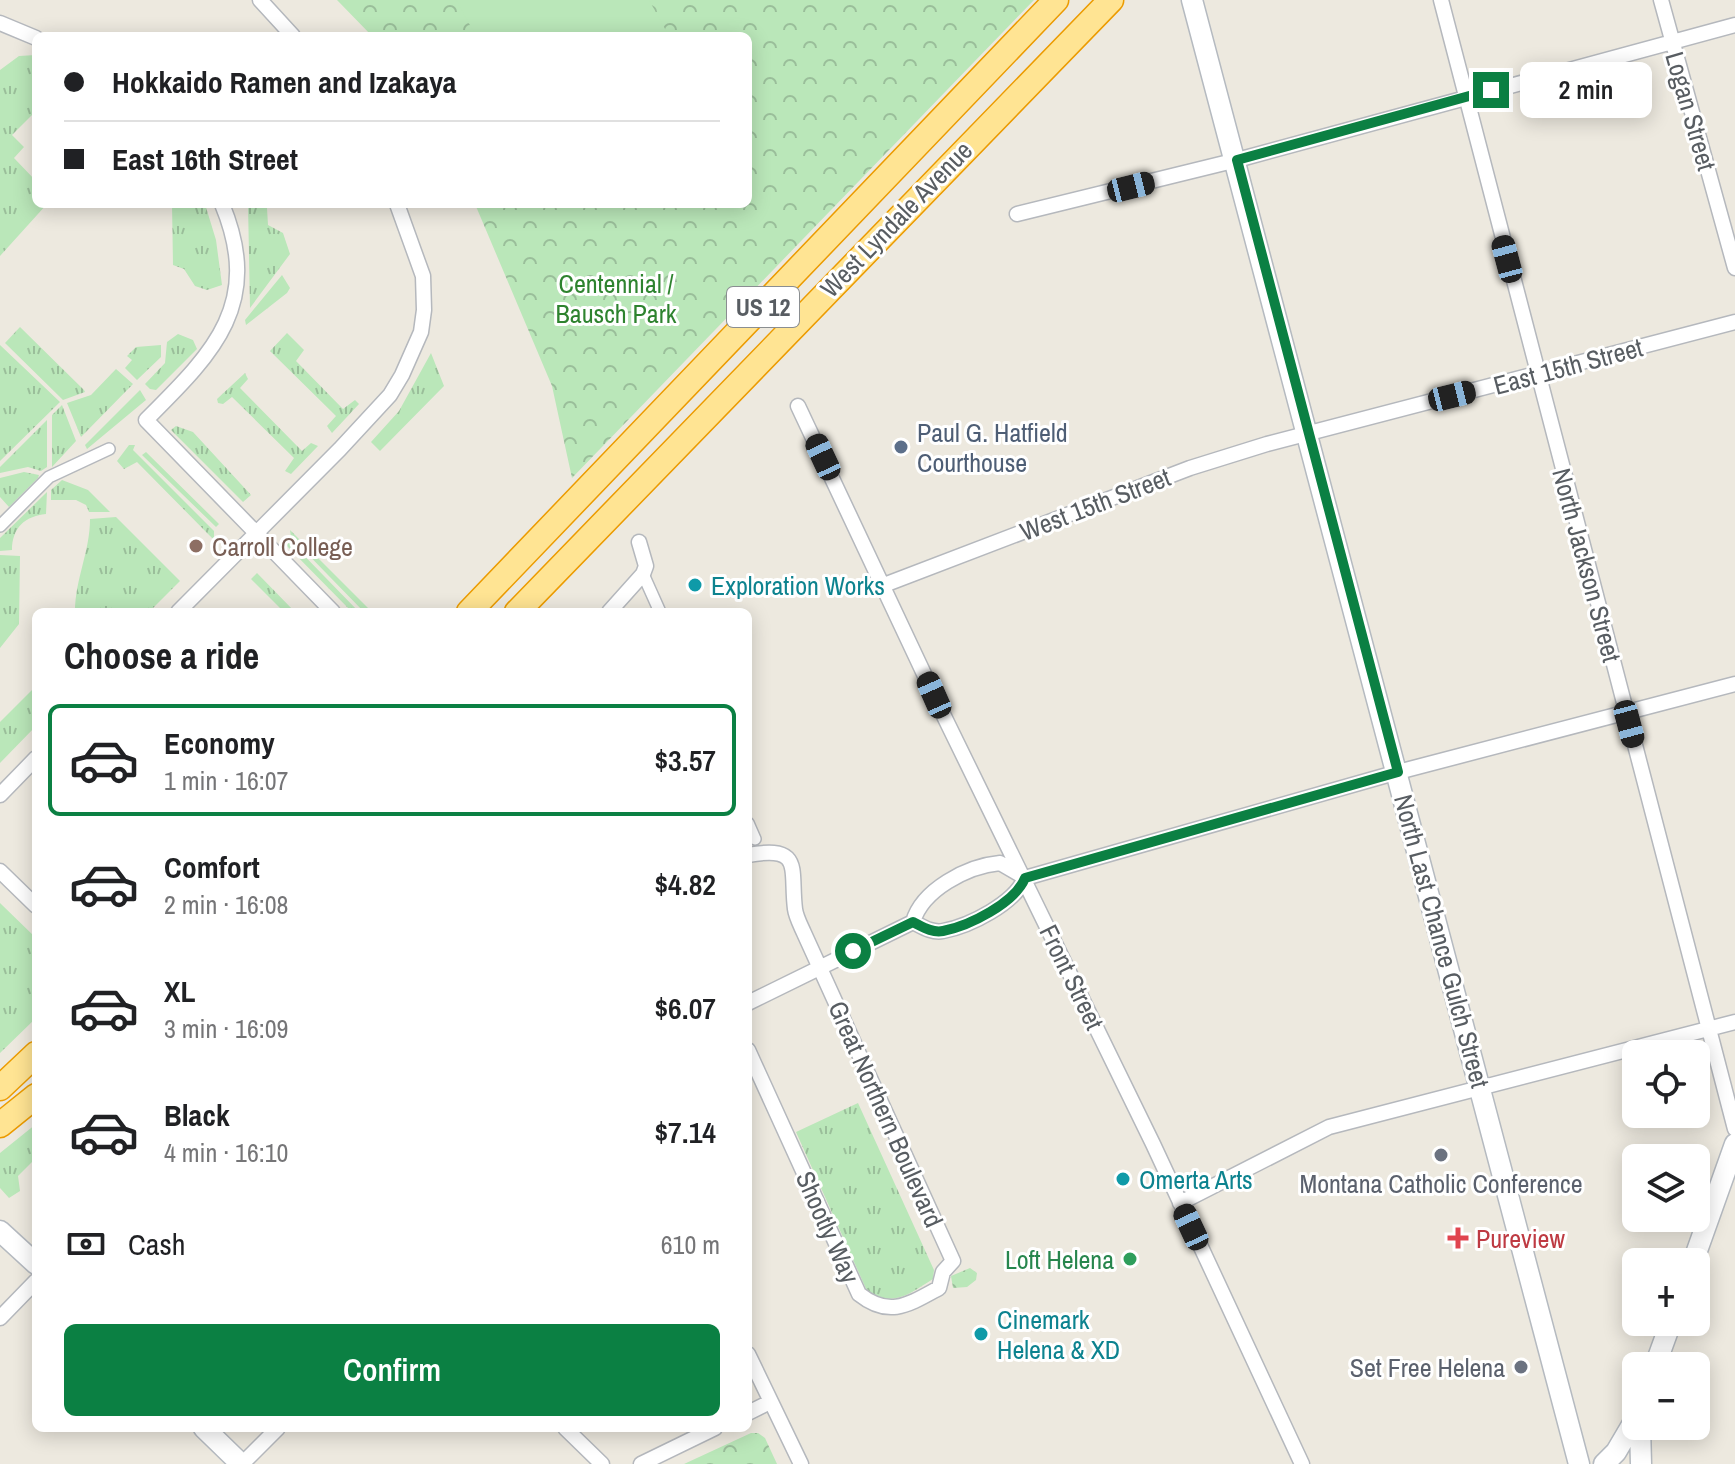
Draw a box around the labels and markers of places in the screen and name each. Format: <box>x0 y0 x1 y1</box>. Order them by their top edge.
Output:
place label: Paul G. Hatfield Courthouse <box>917 415 1068 480</box>
marker: Paul G. Hatfield Courthouse <box>892 438 910 456</box>
place label: Carroll College <box>212 529 353 564</box>
marker: Carroll College <box>187 537 205 555</box>
place label: Exploration Works <box>711 568 885 603</box>
marker: Exploration Works <box>686 576 704 594</box>
marker: Montana Catholic Conference <box>1432 1146 1450 1164</box>
place label: Omerta Arts <box>1139 1162 1253 1197</box>
place label: Montana Catholic Conference <box>1299 1166 1583 1201</box>
marker: Omerta Arts <box>1114 1170 1132 1188</box>
place label: Pureview <box>1476 1221 1565 1256</box>
marker: Pureview <box>1447 1227 1469 1249</box>
place label: Loft Helena <box>1005 1242 1114 1277</box>
marker: Loft Helena <box>1121 1250 1139 1268</box>
place label: Cinemark Helena & XD <box>997 1302 1120 1367</box>
marker: Cinemark Helena & XD <box>972 1325 990 1343</box>
place label: Set Free Helena <box>1350 1350 1505 1385</box>
marker: Set Free Helena <box>1512 1358 1530 1376</box>

